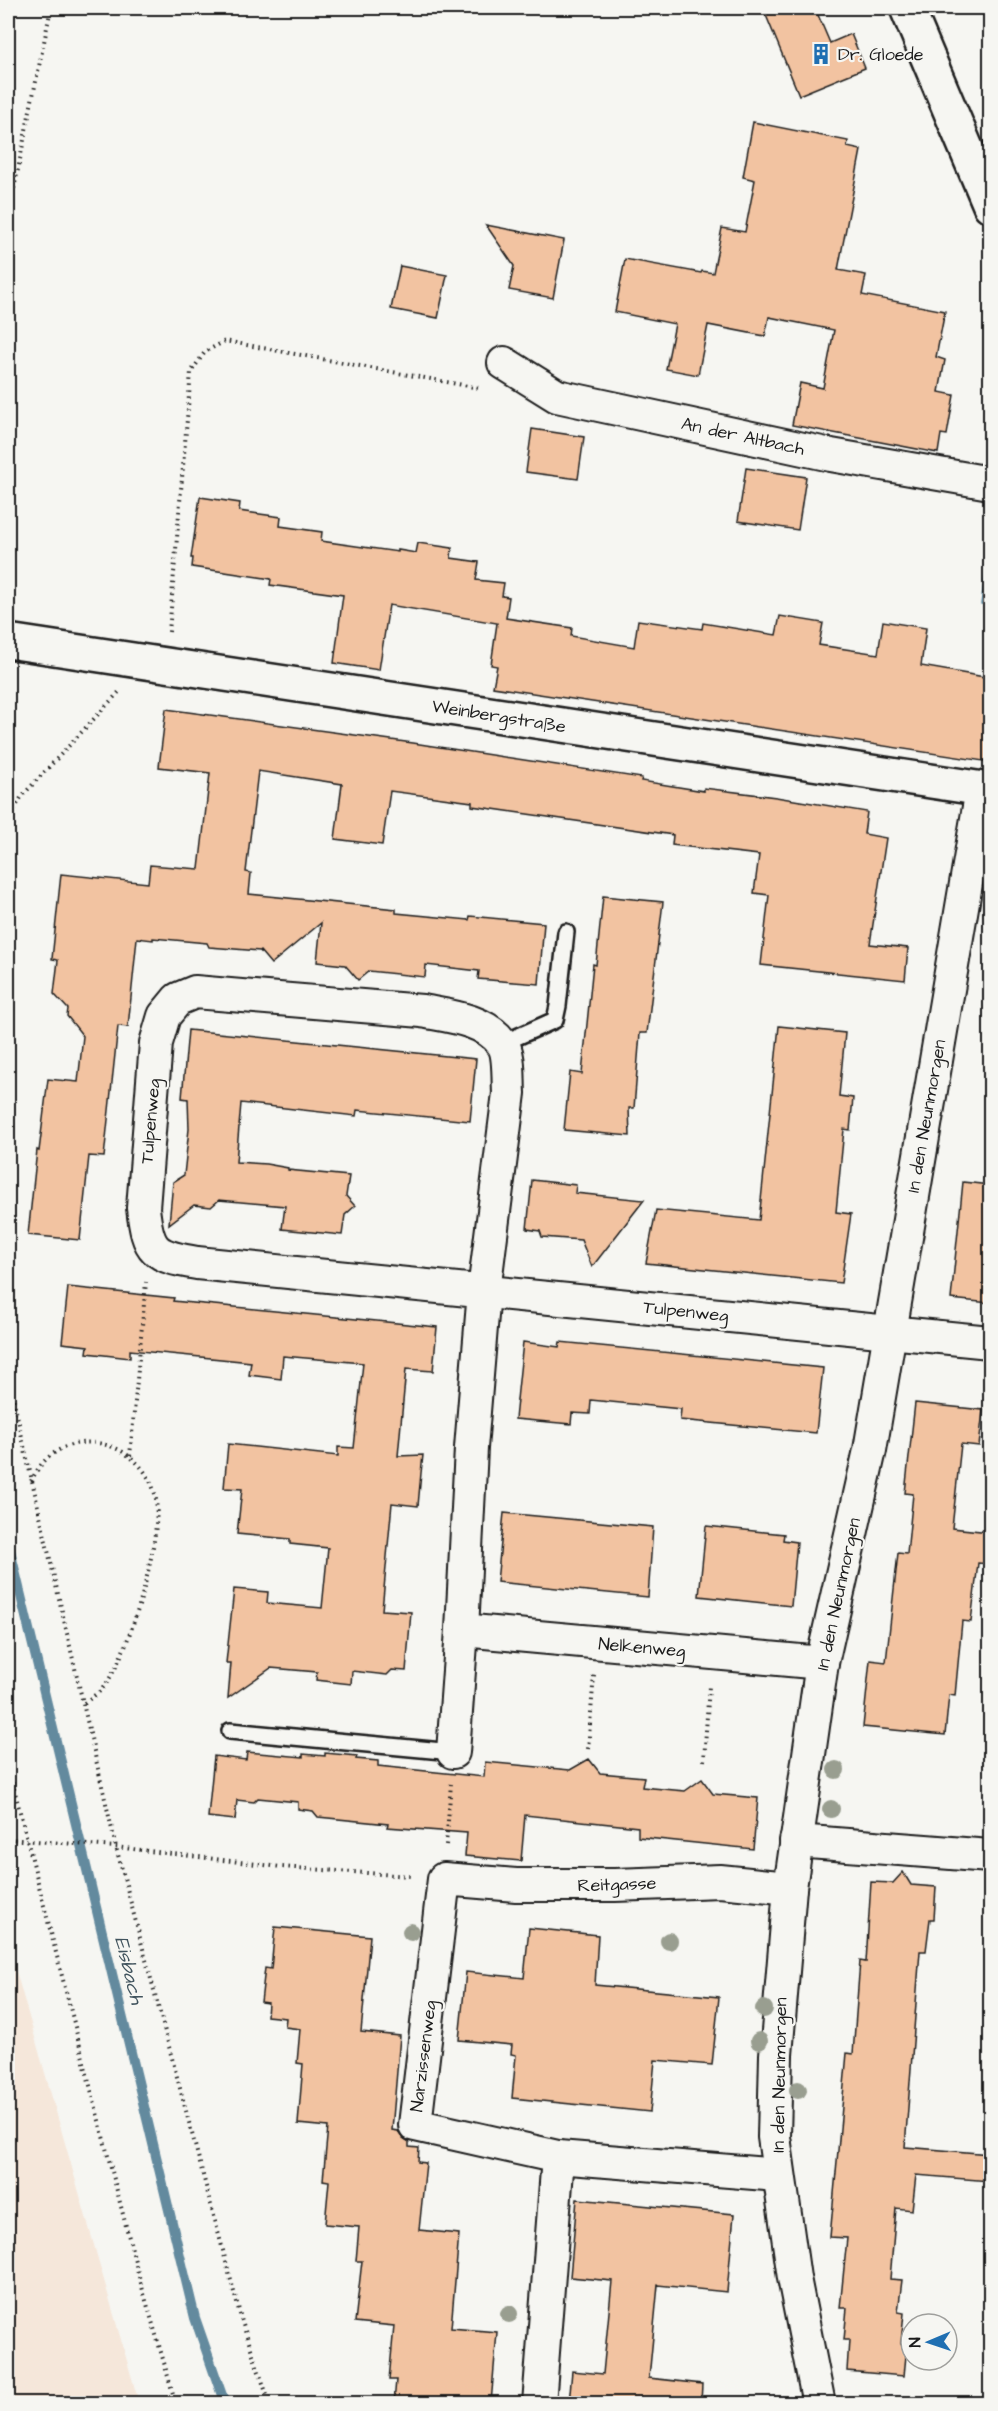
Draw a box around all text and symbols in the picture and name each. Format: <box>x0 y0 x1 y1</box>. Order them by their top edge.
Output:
building icon: Dr. Gloede <box>809 42 833 66</box>
place label: Dr. Gloede <box>838 42 924 67</box>
street label: An der Altbach <box>679 411 807 462</box>
street label: Weinbergstraße <box>430 694 568 740</box>
street label: In den Neunmorgen <box>901 1037 953 1195</box>
street label: Tulpenweg <box>134 1077 168 1165</box>
street label: Tulpenweg <box>642 1295 730 1329</box>
street label: In den Neunmorgen <box>810 1516 868 1673</box>
street label: Nelkenweg <box>597 1631 686 1665</box>
street label: Reitgasse <box>577 1871 657 1899</box>
water label: Eisbach <box>107 1933 151 2008</box>
street label: In den Neunmorgen <box>766 1997 794 2153</box>
street label: Narzissenweg <box>404 1999 444 2113</box>
north arrow <box>899 2312 959 2372</box>
text: N <box>904 2337 926 2348</box>

